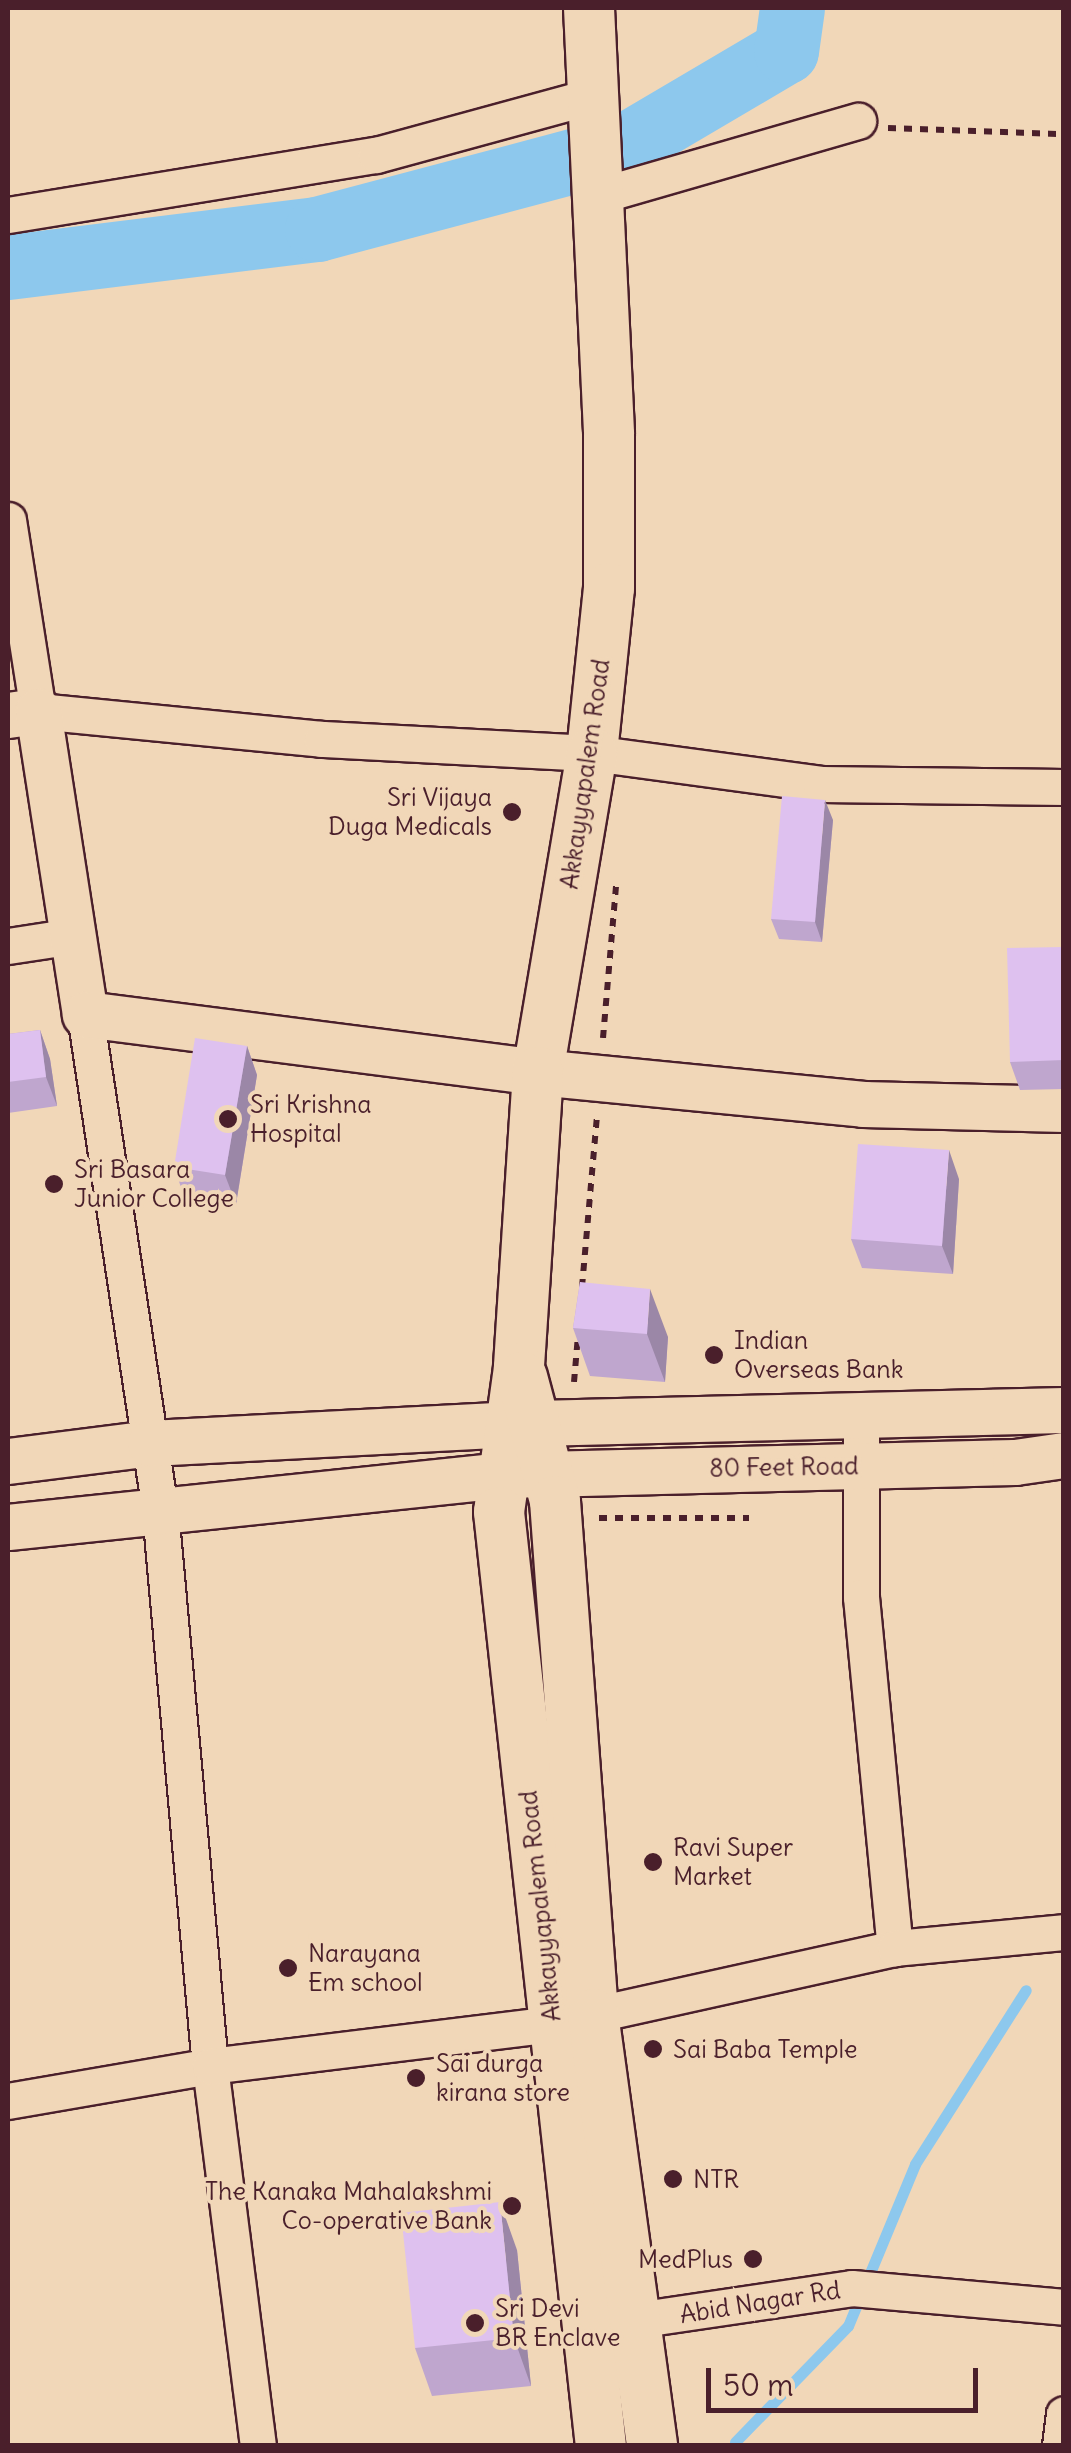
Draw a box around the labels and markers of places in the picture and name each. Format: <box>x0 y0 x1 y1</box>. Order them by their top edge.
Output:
place label: Sri Vijaya Duga Medicals <box>328 783 492 842</box>
marker: Sri Vijaya Duga Medicals <box>501 801 523 823</box>
place label: Sri Krishna Hospital <box>250 1090 371 1149</box>
marker: Sri Krishna Hospital <box>215 1106 241 1132</box>
place label: Sri Basara Junior College <box>74 1155 234 1214</box>
marker: Sri Basara Junior College <box>43 1173 65 1195</box>
place label: Indian Overseas Bank <box>734 1326 903 1385</box>
marker: Indian Overseas Bank <box>703 1344 725 1366</box>
place label: Ravi Super Market <box>673 1833 793 1892</box>
marker: Ravi Super Market <box>642 1851 664 1873</box>
place label: Narayana Em school <box>308 1939 423 1998</box>
marker: Narayana Em school <box>277 1957 299 1979</box>
place label: Sai Baba Temple <box>673 2034 857 2064</box>
marker: Sai Baba Temple <box>642 2038 664 2060</box>
place label: Sai durga kirana store <box>436 2049 570 2108</box>
marker: Sai durga kirana store <box>405 2067 427 2089</box>
place label: NTR <box>693 2164 739 2194</box>
marker: NTR <box>662 2168 684 2190</box>
place label: The Kanaka Mahalakshmi Co-operative Bank <box>205 2177 492 2236</box>
marker: The Kanaka Mahalakshmi Co-operative Bank <box>501 2195 523 2217</box>
place label: MedPlus <box>638 2244 733 2274</box>
marker: MedPlus <box>742 2248 764 2270</box>
place label: Sri Devi BR Enclave <box>495 2294 620 2353</box>
marker: Sri Devi BR Enclave <box>464 2312 486 2334</box>

